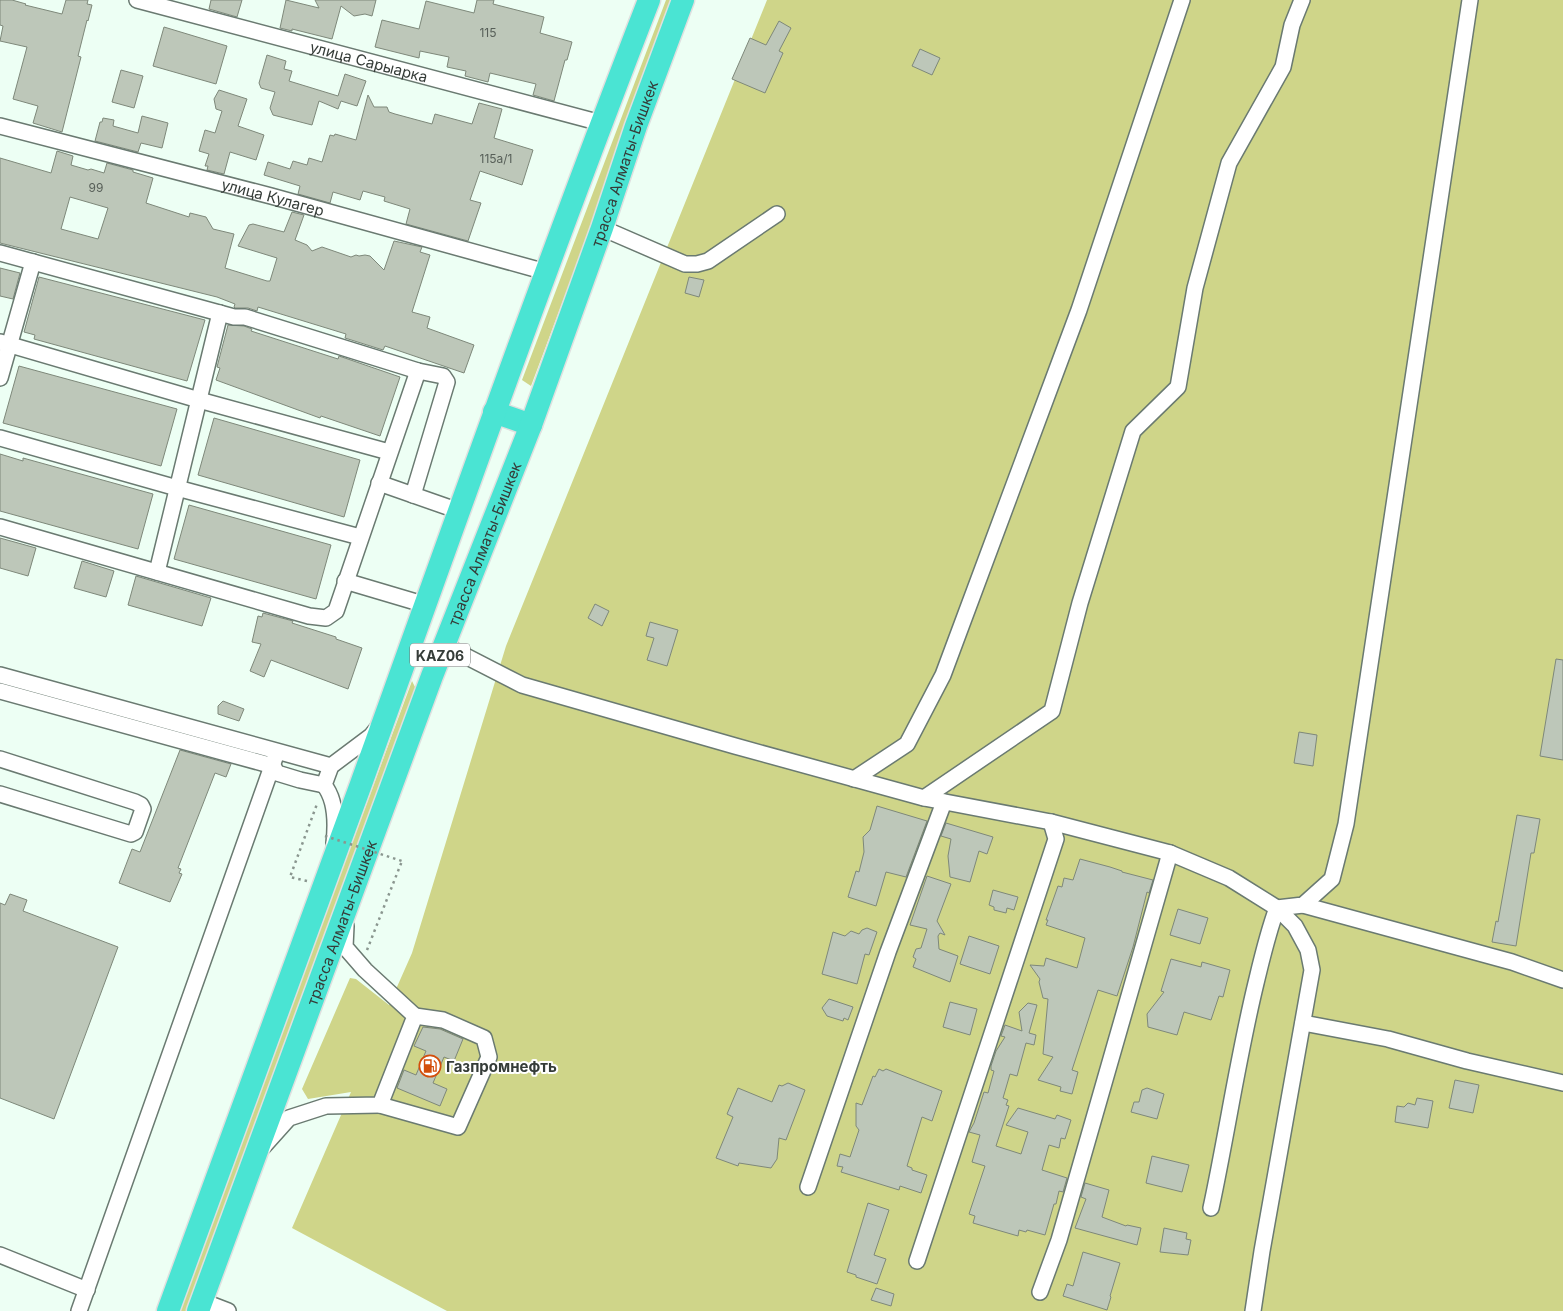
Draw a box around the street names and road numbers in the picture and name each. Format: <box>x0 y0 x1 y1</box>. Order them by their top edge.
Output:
street label: улица Сарыарка <box>308 37 430 86</box>
street label: трасса Алматы-Бишкек <box>587 78 662 249</box>
street label: улица Кулагер <box>220 174 326 220</box>
street label: трасса Алматы-Бишкек <box>443 459 525 628</box>
road number: KАZ06 <box>410 644 470 666</box>
street label: трасса Алматы-Бишкек <box>302 837 380 1008</box>

